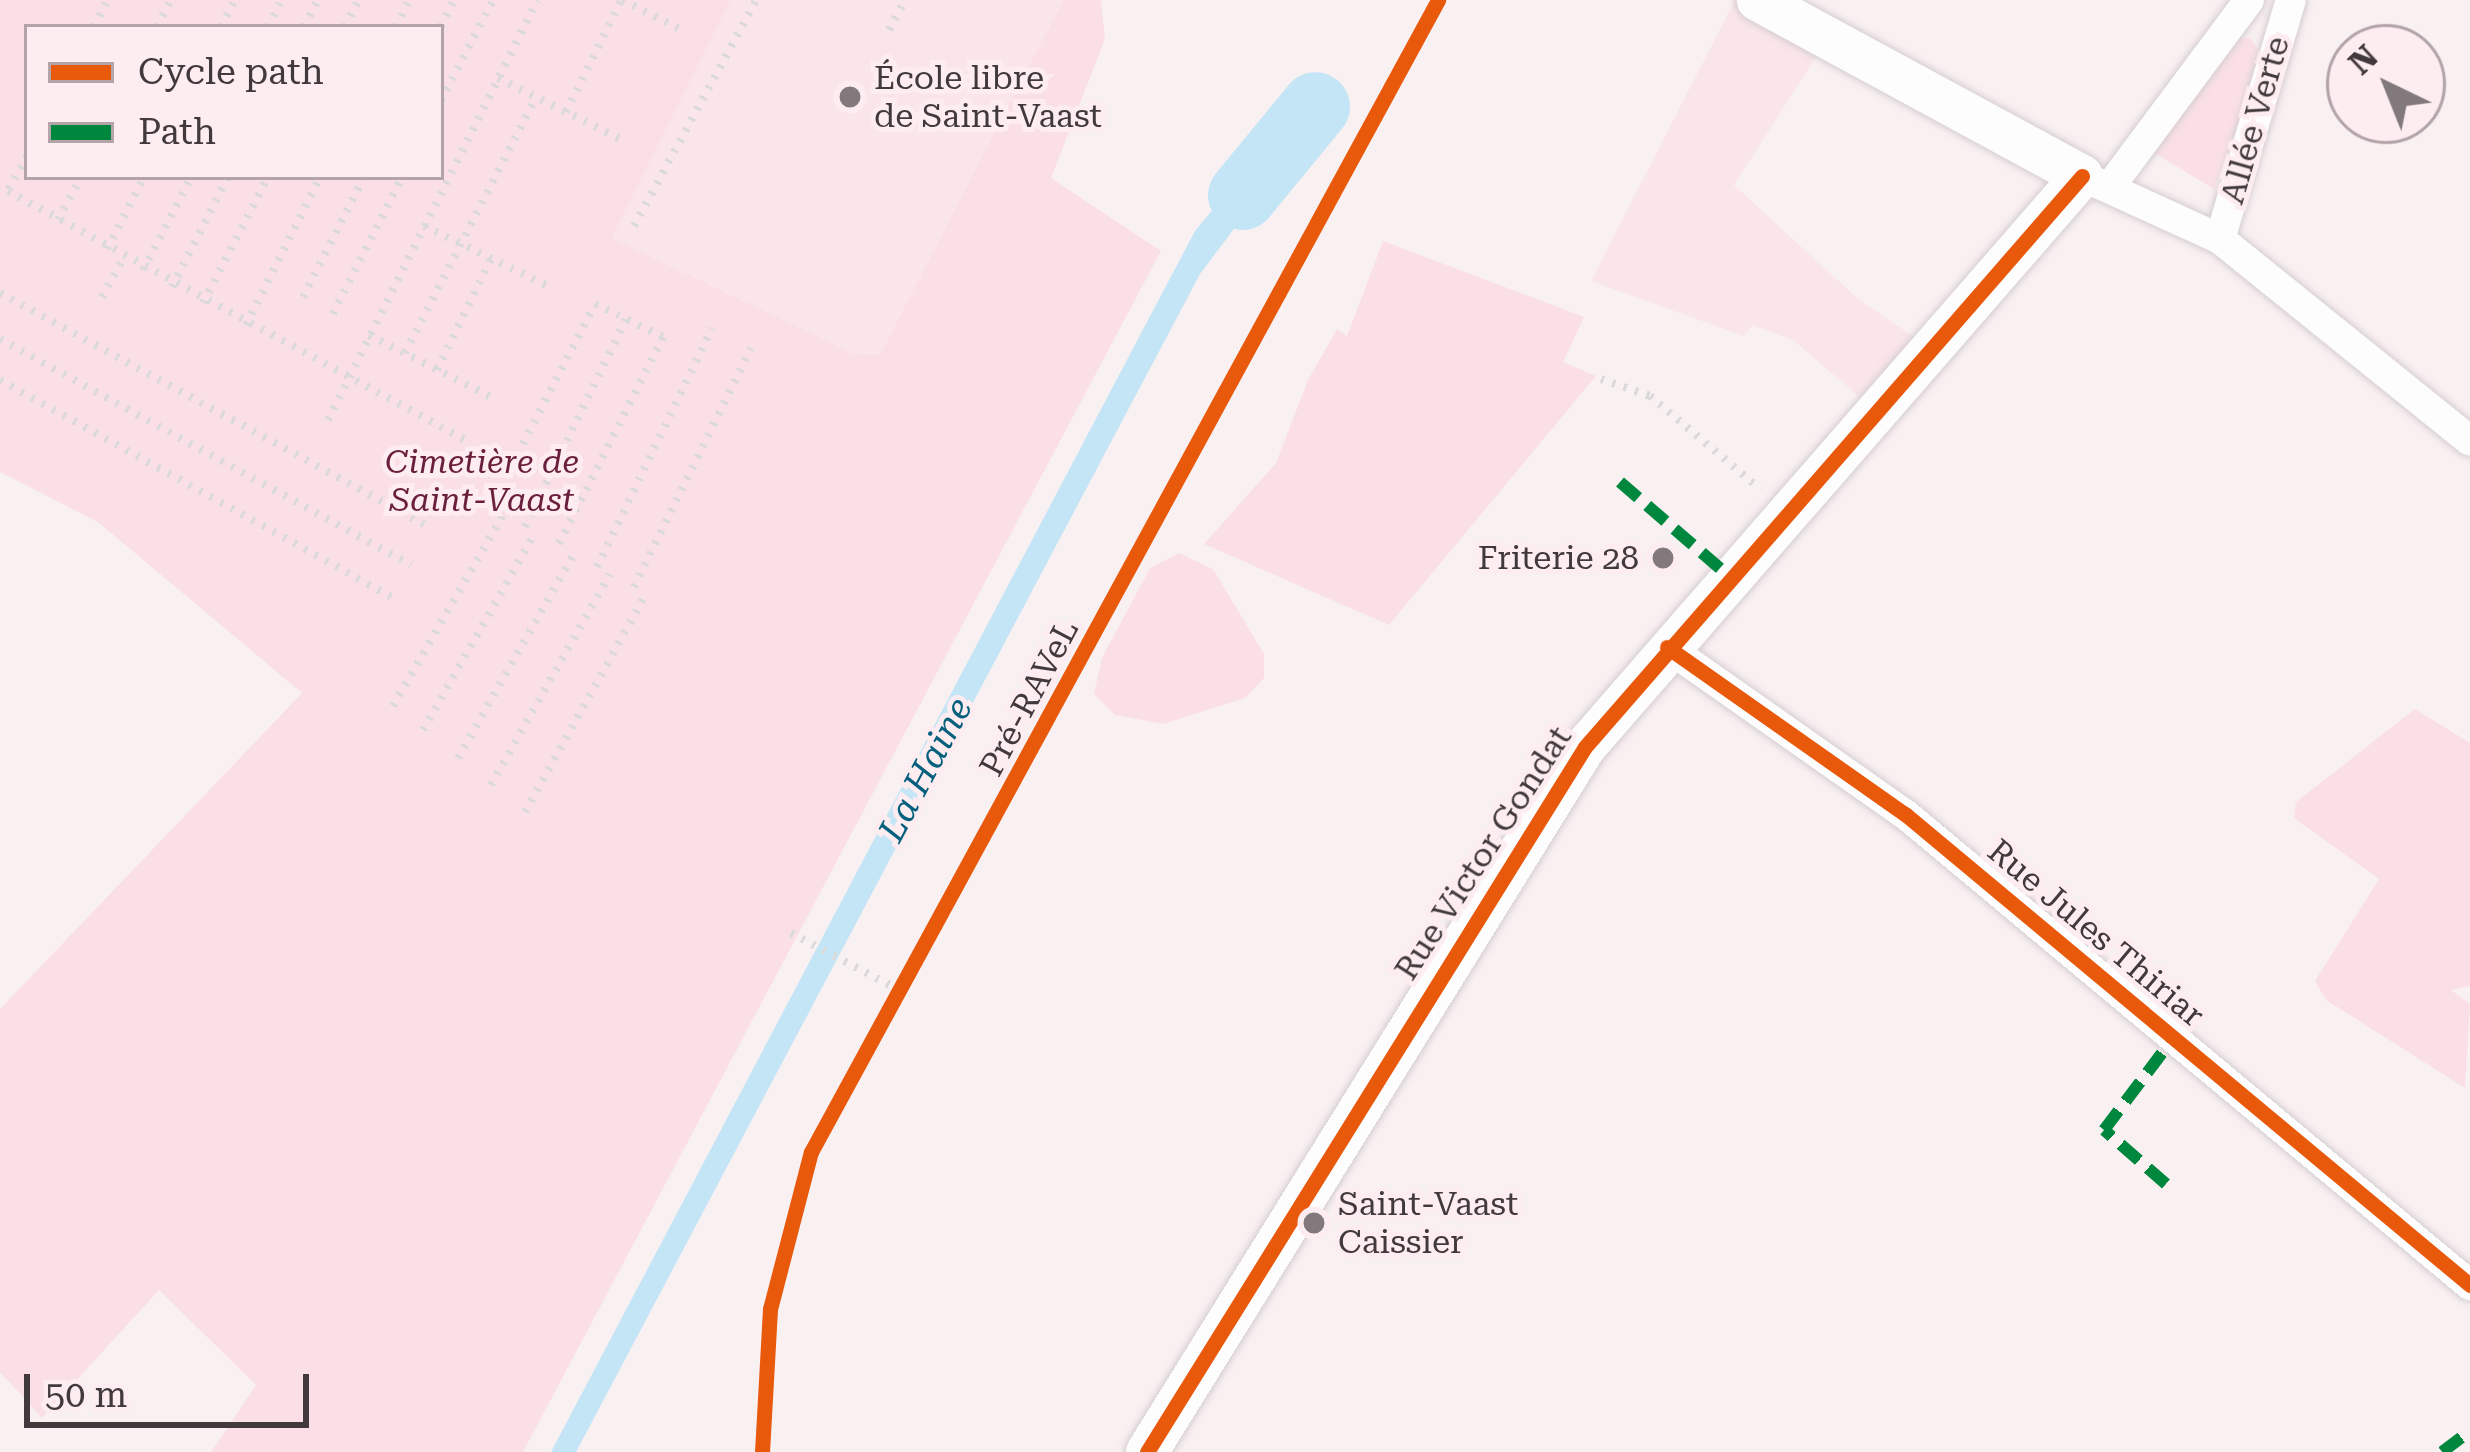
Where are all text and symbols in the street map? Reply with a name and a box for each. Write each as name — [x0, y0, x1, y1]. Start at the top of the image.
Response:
legend — [24, 24, 444, 180]
north arrow — [2326, 24, 2446, 144]
street label: Allée Verte — [2212, 32, 2298, 208]
text: N — [2341, 37, 2386, 82]
text: Cycle path — [138, 51, 324, 93]
place label: École libre de Saint-Vaast — [874, 58, 1102, 136]
marker: École libre de Saint-Vaast — [837, 84, 863, 110]
text: Path — [138, 111, 216, 153]
park label: Cimetière de Saint-Vaast — [385, 442, 579, 520]
place label: Friterie 28 — [1478, 538, 1639, 578]
marker: Friterie 28 — [1650, 545, 1676, 571]
street label: Pré-RAVeL — [971, 613, 1087, 783]
water label: La Haine — [870, 691, 982, 849]
street label: Rue Victor Gondat — [1386, 719, 1580, 987]
street label: Rue Jules Thiriar — [1980, 831, 2212, 1035]
place label: Saint-Vaast Caissier — [1338, 1184, 1518, 1262]
marker: Saint-Vaast Caissier — [1301, 1210, 1327, 1236]
scale bar — [30, 1350, 315, 1424]
text: 50 m — [45, 1374, 127, 1416]

